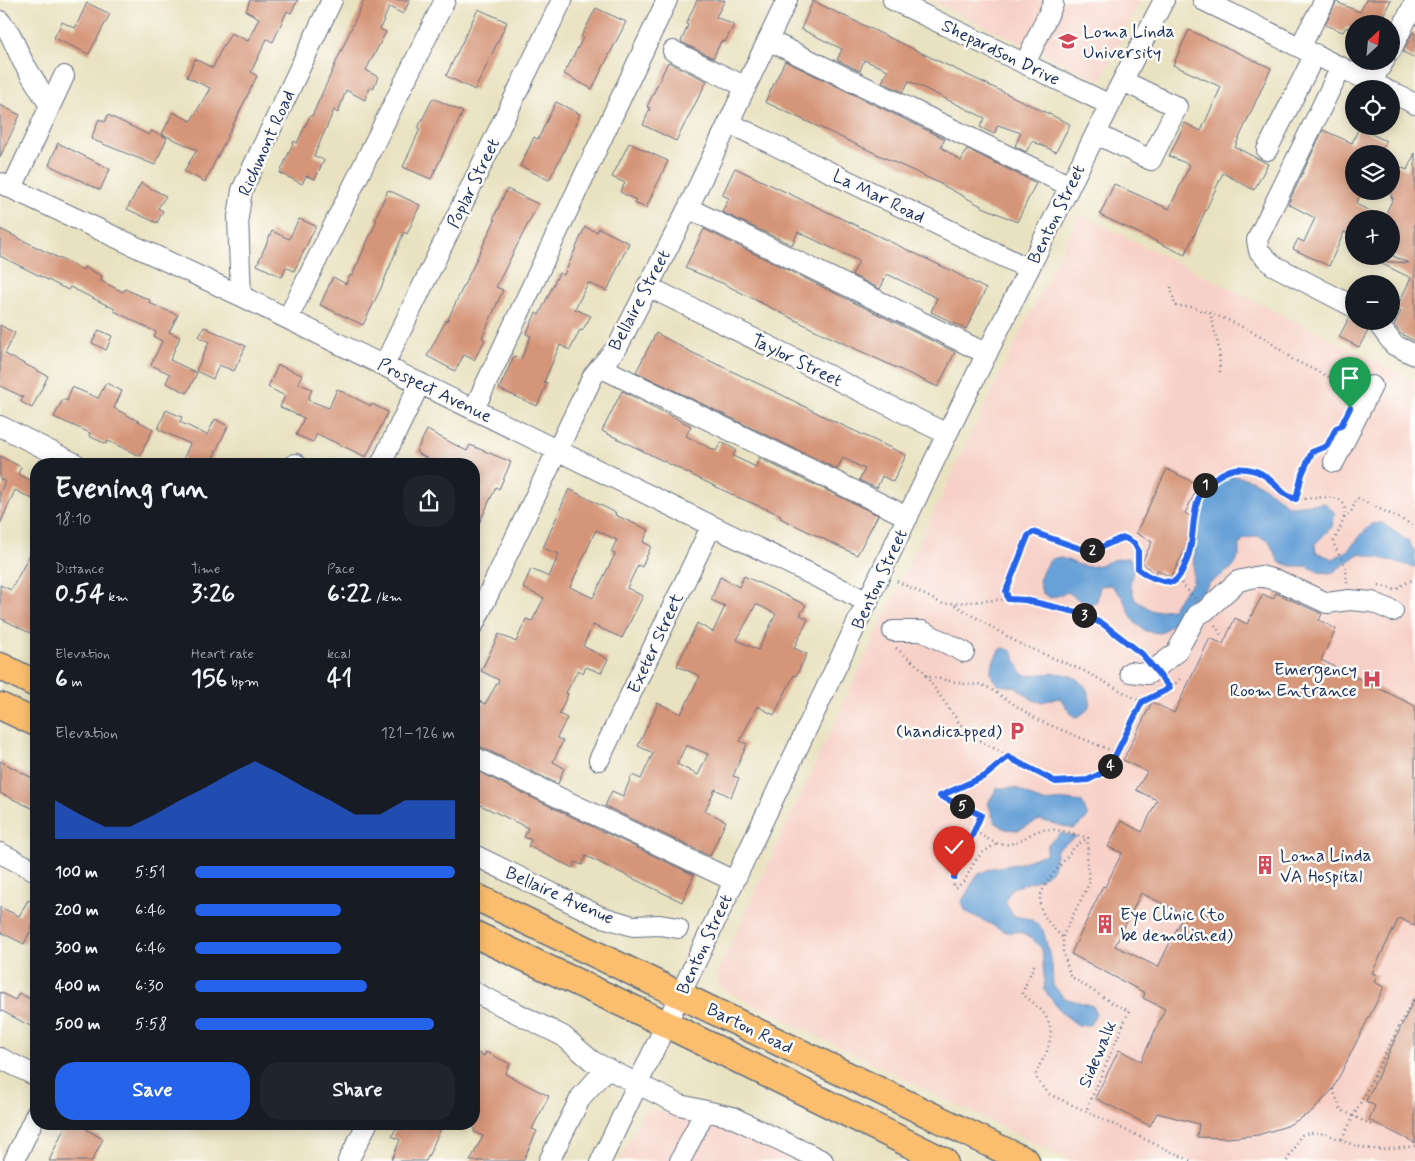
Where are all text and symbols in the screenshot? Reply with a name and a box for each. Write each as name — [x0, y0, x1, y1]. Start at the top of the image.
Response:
street label: Shepardson Drive — [937, 14, 1064, 92]
north arrow — [1345, 15, 1400, 70]
map controls — [1345, 15, 1400, 330]
place label: Loma Linda University — [1083, 20, 1175, 65]
school or university icon: Loma Linda University — [1057, 30, 1079, 52]
button: locate — [1345, 80, 1400, 135]
street label: Richmont Road — [233, 87, 301, 200]
street label: Poplar Street — [442, 134, 506, 232]
button: layers — [1345, 145, 1400, 200]
street label: Benton Street — [1022, 160, 1091, 268]
street label: La Mar Road — [828, 164, 929, 230]
button: + — [1345, 210, 1400, 265]
street label: Bellaire Street — [603, 246, 677, 355]
button: − — [1345, 275, 1400, 330]
street label: Taylor Street — [747, 329, 846, 393]
street label: Prospect Avenue — [373, 353, 496, 429]
pin — [1329, 357, 1371, 408]
icon: arrive — [1336, 364, 1364, 392]
text: Evening run — [55, 471, 208, 508]
pin: 1 — [1192, 472, 1218, 498]
button: share — [403, 475, 455, 527]
text: 1 — [1202, 476, 1209, 494]
text: 18:10 — [55, 509, 92, 530]
street label: Benton Street — [846, 525, 914, 633]
pin: 2 — [1080, 538, 1104, 562]
text: 2 — [1089, 541, 1096, 559]
text: Distance — [55, 560, 104, 578]
text: Time — [191, 560, 220, 578]
text: Pace — [327, 560, 355, 578]
text: 0.54 — [55, 578, 104, 611]
text: 3:26 — [191, 578, 235, 611]
text: 6:22 — [327, 578, 372, 611]
text: km — [104, 588, 129, 606]
text: /km — [372, 588, 402, 606]
street label: Exeter Street — [622, 589, 690, 698]
pin: 3 — [1072, 602, 1096, 628]
text: 3 — [1081, 606, 1088, 624]
text: Elevation — [55, 645, 110, 663]
text: Heart rate — [191, 645, 254, 663]
text: kcal — [327, 645, 351, 663]
place label: Emergency Room Entrance — [1230, 658, 1357, 703]
text: 6 — [55, 663, 68, 696]
text: 156 — [191, 663, 227, 696]
text: 41 — [327, 663, 352, 696]
hospital icon: Emergency Room Entrance — [1361, 668, 1383, 690]
text: m — [68, 673, 83, 691]
text: bpm — [227, 673, 259, 691]
place label: (handicapped) — [896, 720, 1003, 744]
parking icon: (handicapped) — [1006, 720, 1028, 742]
text: Elevation — [55, 723, 118, 744]
text: 121–126 m — [381, 723, 455, 744]
pin: 4 — [1098, 754, 1122, 778]
text: 4 — [1106, 757, 1115, 775]
pin: 5 — [950, 794, 974, 818]
text: 5 — [958, 797, 967, 815]
pin — [933, 826, 975, 877]
icon: check — [940, 833, 968, 861]
place label: Loma Linda VA Hospital — [1280, 844, 1372, 889]
building icon: Loma Linda VA Hospital — [1254, 854, 1276, 876]
street label: Bellaire Avenue — [501, 861, 618, 931]
text: 100 m — [55, 862, 98, 883]
text: 5:51 — [135, 862, 165, 883]
street label: Benton Street — [671, 890, 739, 998]
text: 200 m — [55, 900, 99, 921]
text: 6:46 — [135, 900, 166, 921]
place label: Eye Clinic (to be demolished) — [1120, 903, 1234, 948]
building icon: Eye Clinic (to be demolished) — [1094, 913, 1116, 935]
text: 300 m — [55, 938, 98, 959]
text: 6:46 — [135, 938, 166, 959]
text: 400 m — [55, 976, 100, 997]
text: 6:30 — [135, 976, 164, 997]
street label: Barton Road — [703, 998, 797, 1060]
text: 500 m — [55, 1014, 100, 1035]
text: 5:58 — [135, 1014, 167, 1035]
street label: Sidewalk — [1073, 1017, 1123, 1092]
button: Save — [55, 1062, 250, 1120]
button: Share — [260, 1062, 455, 1120]

